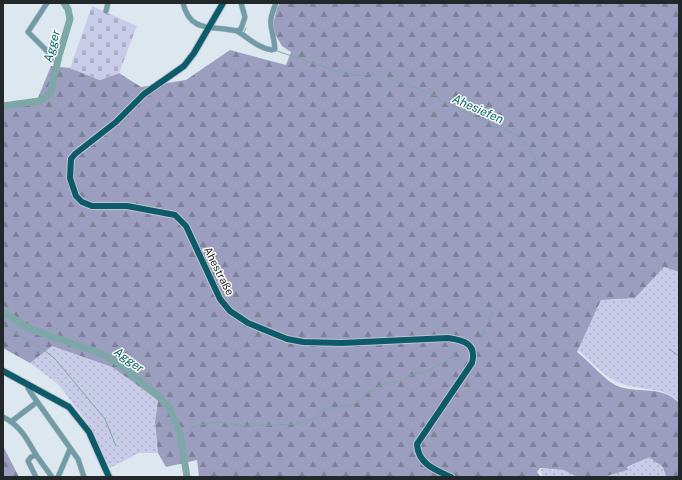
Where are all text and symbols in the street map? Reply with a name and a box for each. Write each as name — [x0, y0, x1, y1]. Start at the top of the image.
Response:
water label: Agger — [41, 28, 63, 64]
water label: Ahesiefen — [450, 92, 506, 127]
street label: Ahestraße — [202, 245, 236, 297]
water label: Agger — [112, 345, 147, 376]

